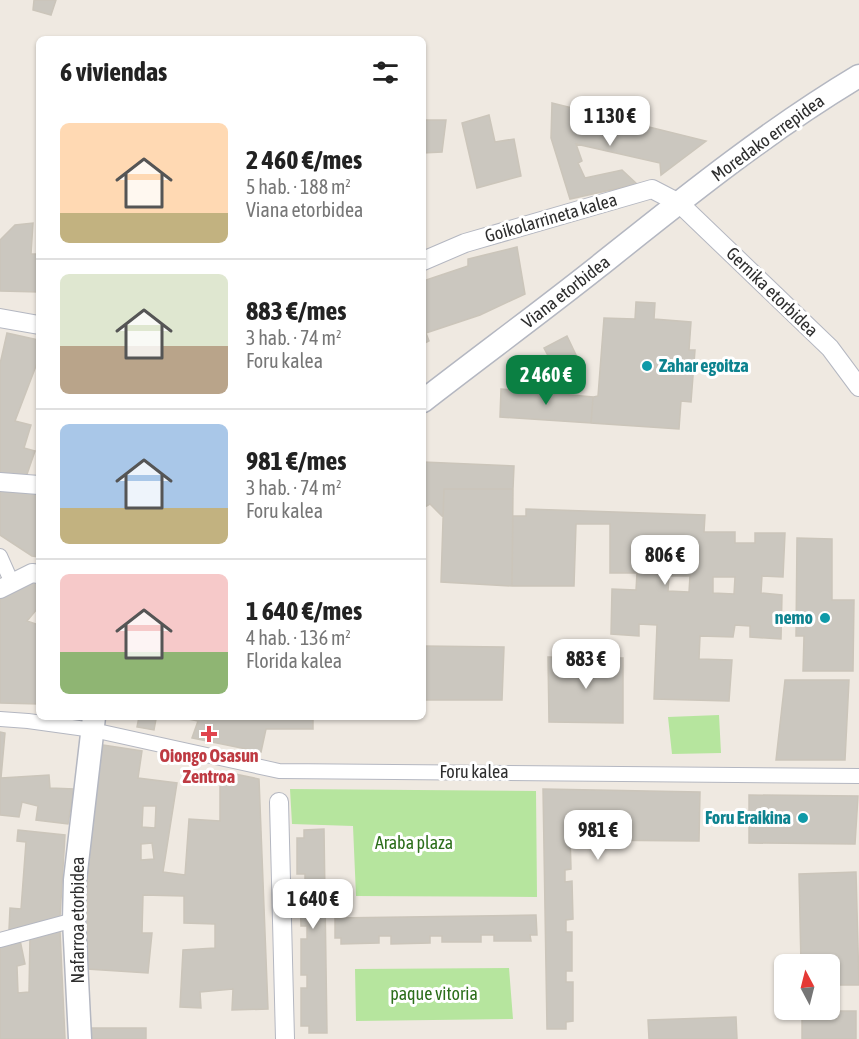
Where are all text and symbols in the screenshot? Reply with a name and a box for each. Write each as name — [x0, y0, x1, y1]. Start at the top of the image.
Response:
icon: filters — [369, 56, 402, 89]
text: 6 viviendas — [60, 57, 167, 87]
street label: Moredako errepidea — [707, 90, 828, 185]
pin: 1 130 € — [555, 96, 665, 147]
text: 1 130 € — [584, 104, 636, 127]
text: 2 460 €/mes — [246, 145, 362, 175]
icon: home — [108, 147, 180, 219]
text: 5 hab. · 188 m² — [246, 175, 351, 198]
street label: Goikolarrineta kalea — [482, 189, 619, 246]
text: Viana etorbidea — [246, 198, 363, 221]
street label: Gernika etorbidea — [722, 243, 823, 341]
street label: Viana etorbidea — [518, 251, 614, 332]
text: 883 €/mes — [246, 296, 346, 326]
icon: home — [108, 298, 180, 370]
text: 3 hab. · 74 m² — [246, 326, 341, 349]
text: Foru kalea — [246, 349, 323, 372]
pin: 2 460 € — [491, 355, 601, 406]
place label: Zahar egoitza — [659, 355, 749, 376]
marker: Zahar egoitza — [640, 359, 654, 373]
text: 2 460 € — [520, 363, 572, 386]
text: 981 €/mes — [246, 446, 346, 476]
icon: home — [108, 448, 180, 520]
text: 3 hab. · 74 m² — [246, 476, 341, 499]
text: Foru kalea — [246, 499, 323, 522]
pin: 806 € — [623, 535, 707, 586]
text: 806 € — [645, 543, 685, 566]
text: 1 640 €/mes — [246, 596, 362, 626]
icon: home — [108, 598, 180, 670]
place label: nemo — [775, 607, 813, 628]
marker: nemo — [818, 611, 832, 625]
text: 4 hab. · 136 m² — [246, 626, 351, 649]
pin: 883 € — [544, 639, 628, 690]
text: 883 € — [566, 647, 606, 670]
text: Florida kalea — [246, 649, 342, 672]
marker: Oiongo Osasun Zentroa — [200, 725, 218, 743]
place label: Oiongo Osasun Zentroa — [159, 745, 259, 787]
street label: Foru kalea — [439, 761, 509, 782]
place label: Foru Eraikina — [705, 807, 791, 828]
pin: 981 € — [556, 810, 640, 861]
marker: Foru Eraikina — [796, 811, 810, 825]
text: 981 € — [578, 818, 618, 841]
park label: Araba plaza — [375, 832, 453, 853]
street label: Nafarroa etorbidea — [67, 857, 88, 983]
pin: 1 640 € — [258, 879, 368, 930]
text: 1 640 € — [287, 887, 339, 910]
north arrow — [774, 954, 840, 1020]
map controls — [774, 954, 840, 1020]
park label: paque vitoria — [390, 983, 478, 1004]

